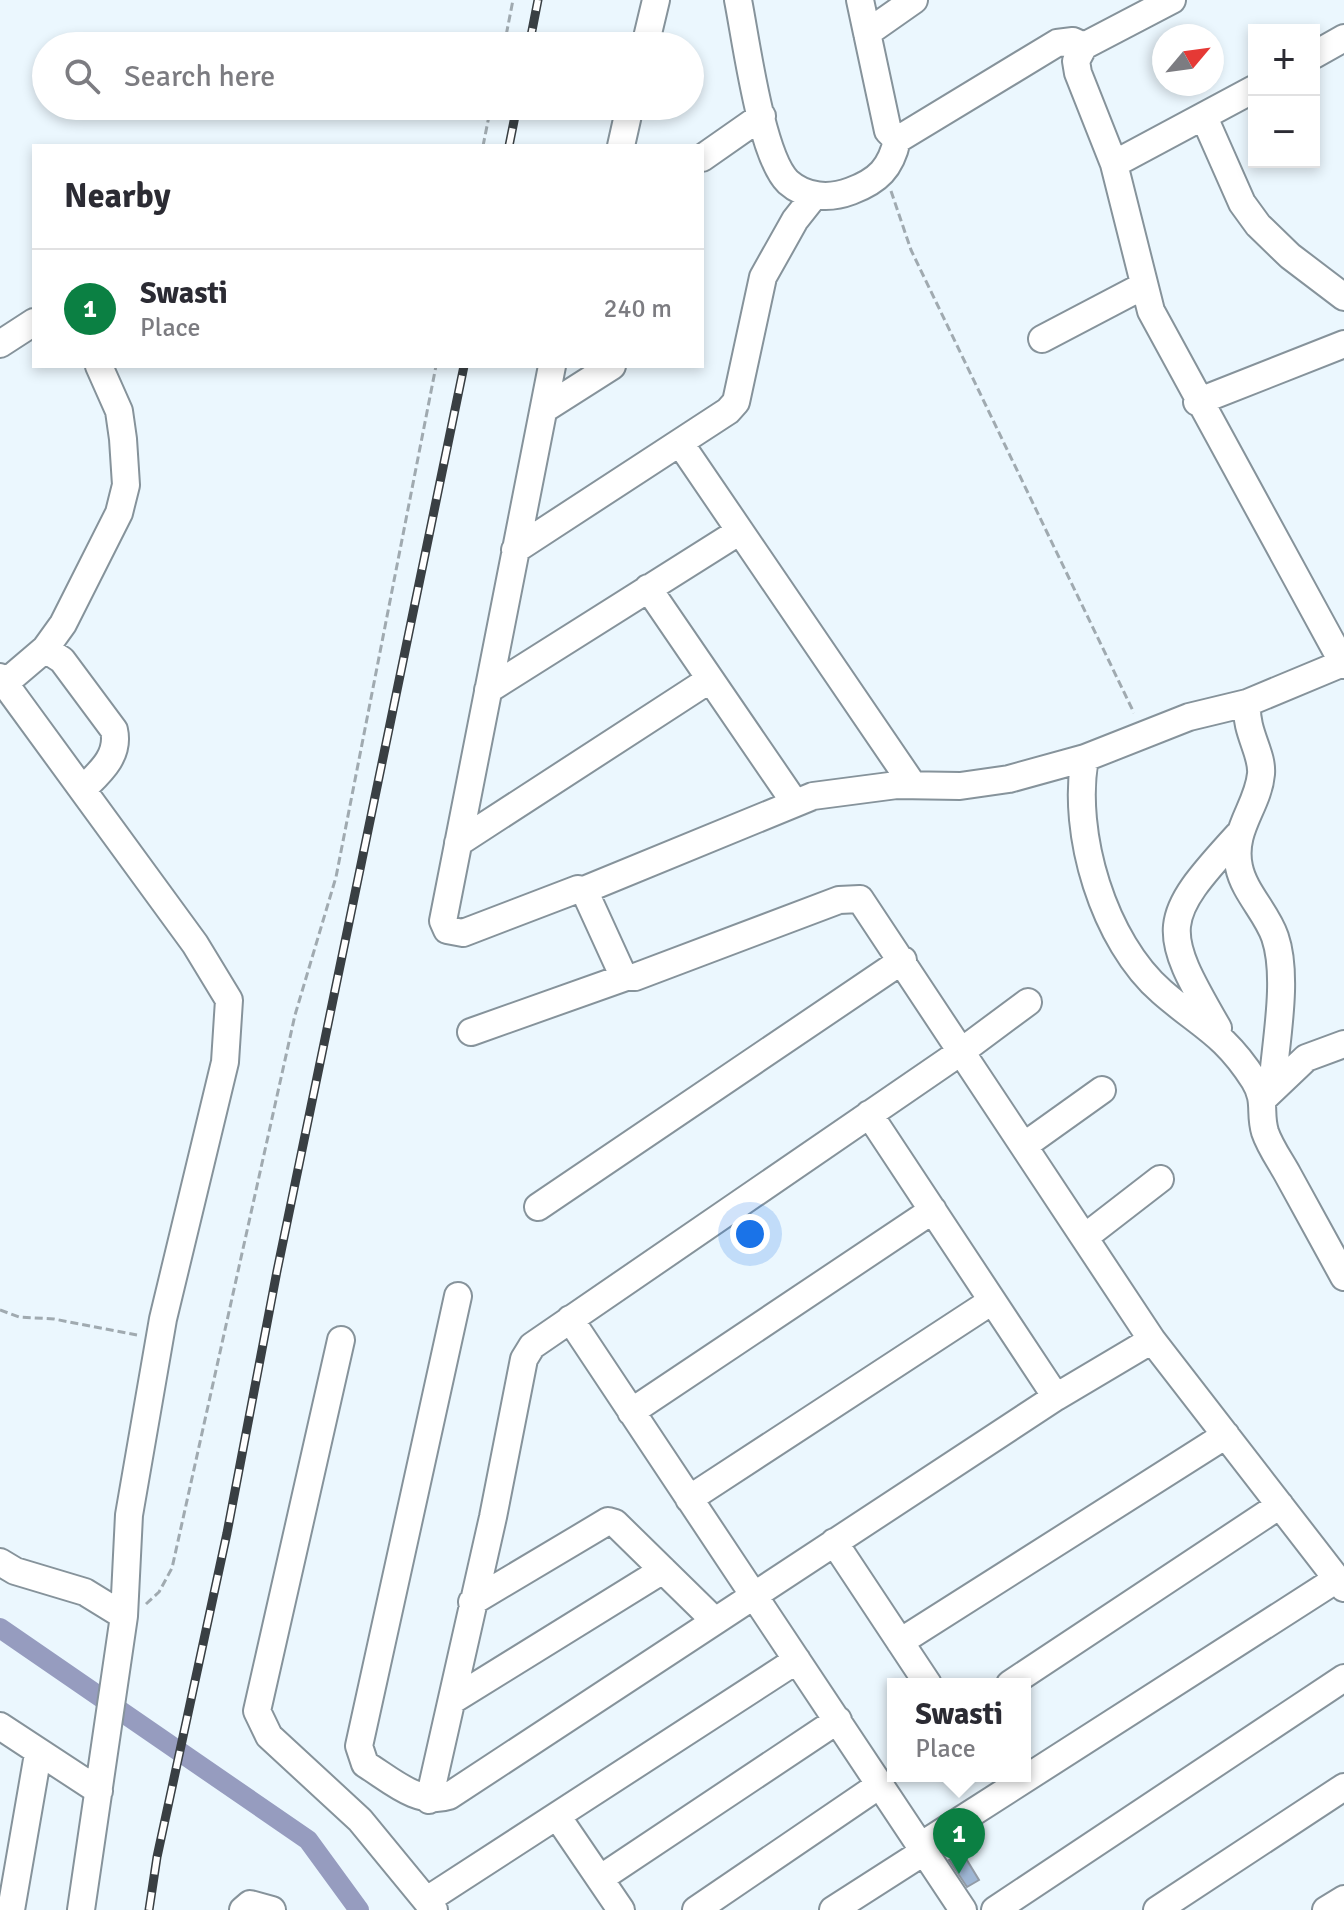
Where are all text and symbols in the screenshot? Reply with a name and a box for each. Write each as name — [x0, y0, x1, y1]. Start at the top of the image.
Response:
north arrow — [1152, 24, 1224, 96]
map controls — [1248, 24, 1320, 168]
button: + — [1248, 24, 1320, 96]
search box — [32, 32, 704, 120]
icon: search — [60, 54, 104, 98]
text: Search here — [124, 58, 275, 95]
button: − — [1248, 96, 1320, 168]
text: Nearby — [64, 175, 171, 217]
text: Swasti — [140, 275, 228, 312]
text: 1 — [83, 293, 97, 325]
text: 240 m — [603, 293, 672, 325]
text: Place — [140, 312, 201, 344]
your location — [730, 1214, 770, 1254]
popup — [887, 1678, 1031, 1782]
text: Swasti — [915, 1696, 1003, 1733]
text: Place — [915, 1733, 976, 1765]
pin: 1 — [933, 1808, 985, 1874]

